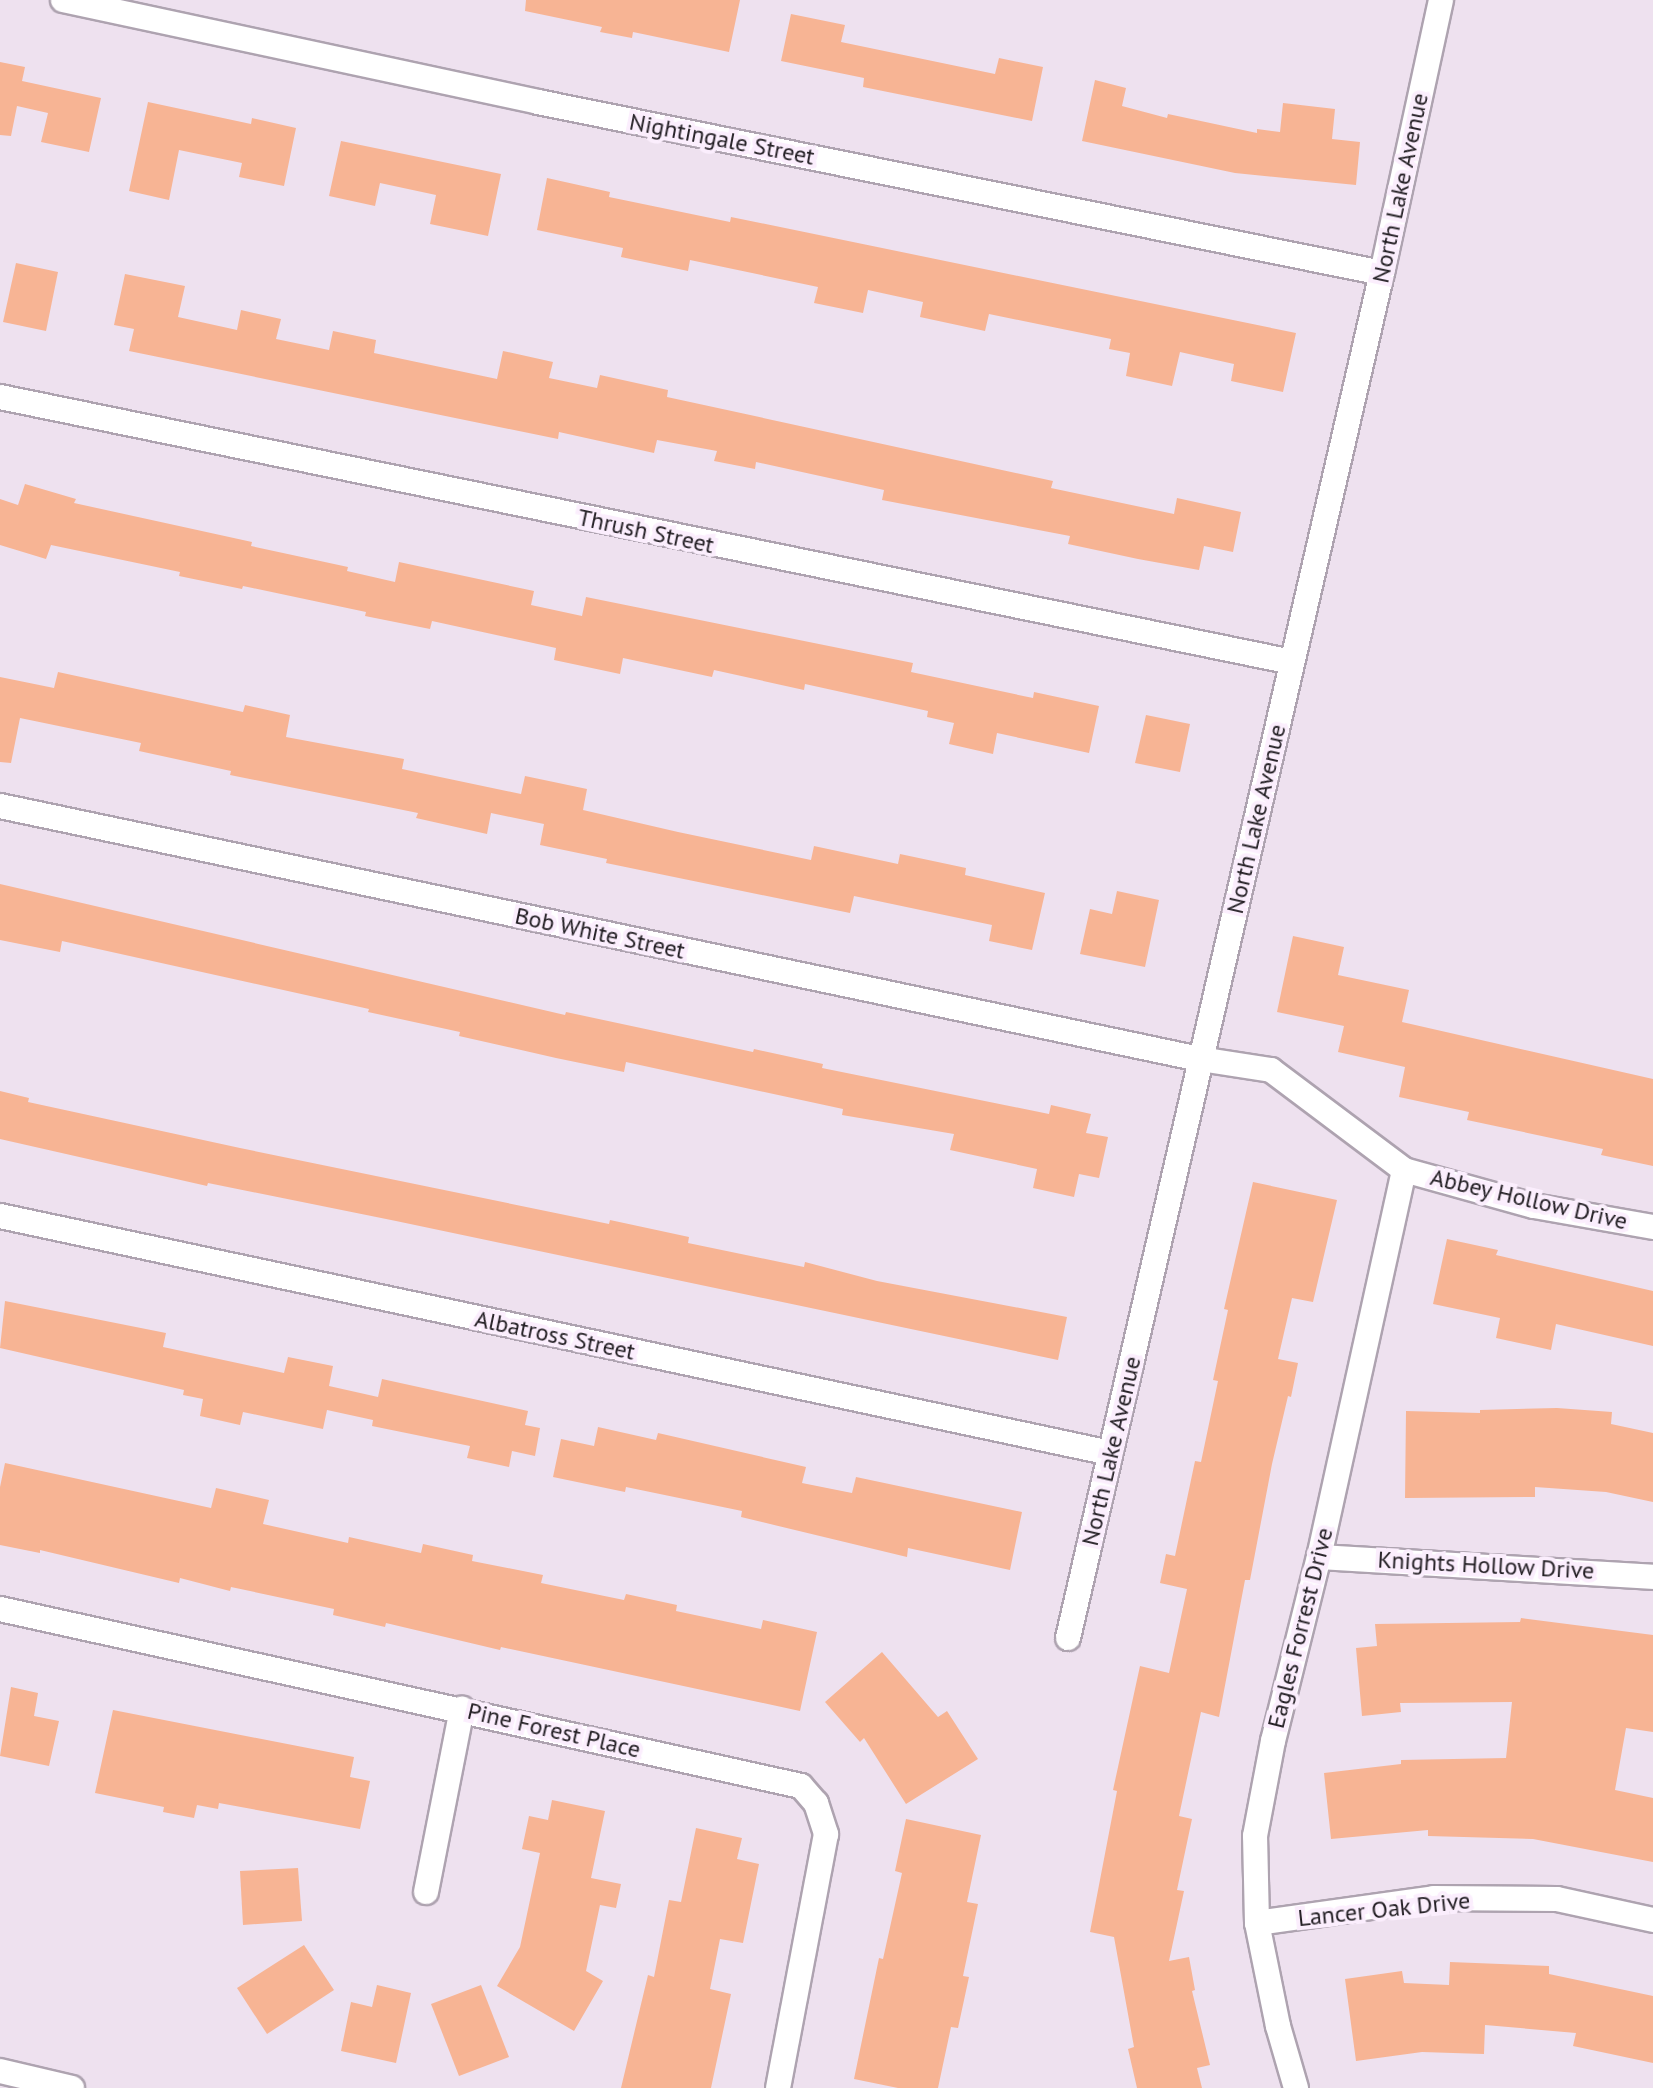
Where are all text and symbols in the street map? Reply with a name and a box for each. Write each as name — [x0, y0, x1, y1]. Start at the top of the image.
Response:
street label: North Lake Avenue — [1366, 90, 1434, 286]
street label: Nightingale Street — [627, 107, 817, 171]
street label: Thrush Street — [575, 503, 717, 559]
street label: North Lake Avenue — [1220, 721, 1292, 917]
street label: Bob White Street — [512, 901, 688, 965]
street label: Abbey Hollow Drive — [1427, 1162, 1631, 1236]
street label: Albatross Street — [472, 1304, 638, 1366]
street label: North Lake Avenue — [1075, 1353, 1147, 1549]
street label: Eagles Forrest Drive — [1261, 1525, 1339, 1731]
street label: Knights Hollow Drive — [1377, 1545, 1595, 1585]
street label: Pine Forest Place — [465, 1696, 643, 1764]
street label: Lancer Oak Drive — [1296, 1886, 1472, 1932]

